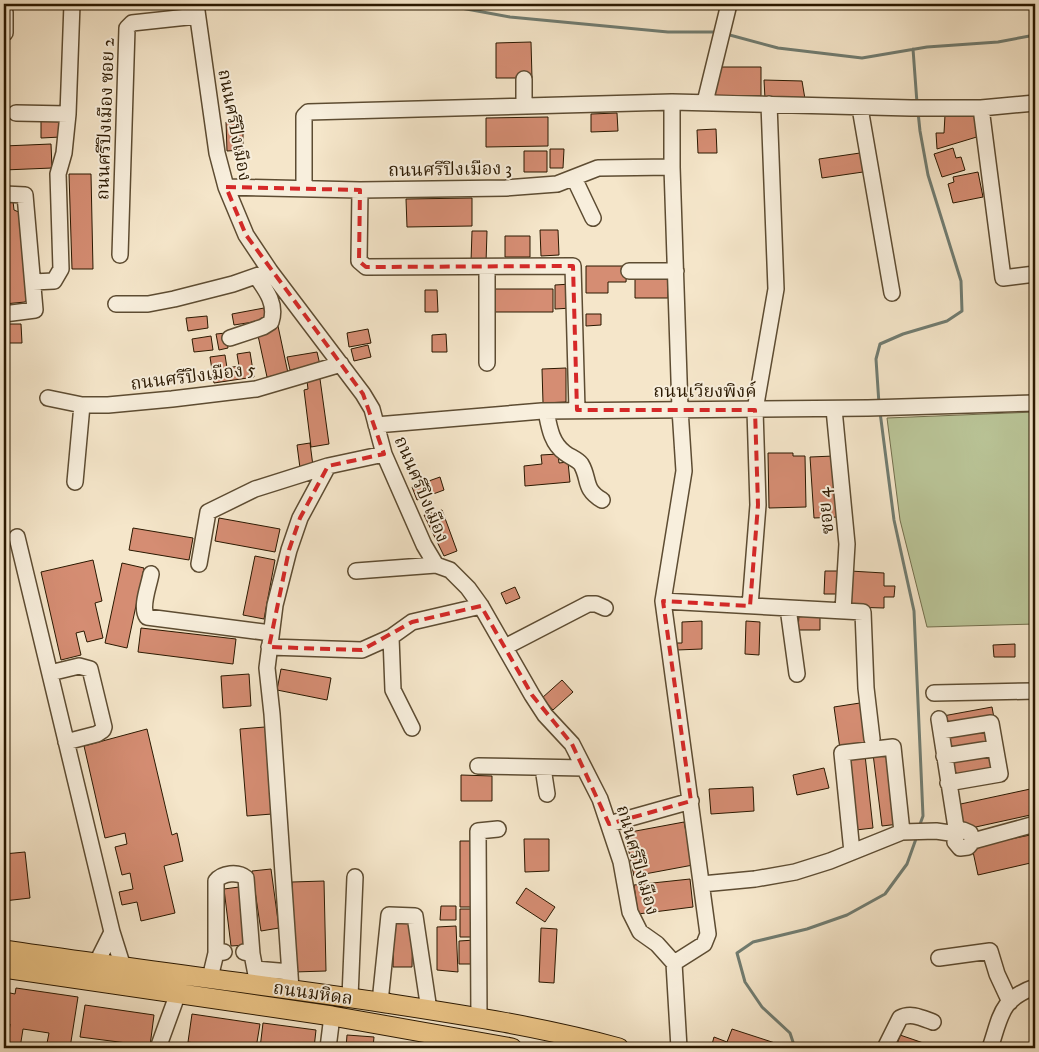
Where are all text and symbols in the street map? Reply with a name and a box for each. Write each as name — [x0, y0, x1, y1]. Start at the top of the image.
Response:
street label: ถนนศรีปิงเมือง ซอย 2 — [92, 38, 120, 200]
street label: ถนนศรีปิงเมือง — [212, 68, 256, 183]
street label: ถนนศรีปิงเมือง 3 — [388, 158, 512, 182]
street label: ถนนศรีปิงเมือง 5 — [129, 358, 257, 396]
street label: ถนนเวียงพิงค์ — [653, 380, 757, 403]
street label: ถนนศรีปิงเมือง — [389, 433, 453, 546]
street label: ซอย 4 — [813, 486, 839, 535]
street label: ถนนศรีปิงเมือง — [611, 803, 663, 918]
street label: ถนนมหิดล — [272, 978, 354, 1010]

